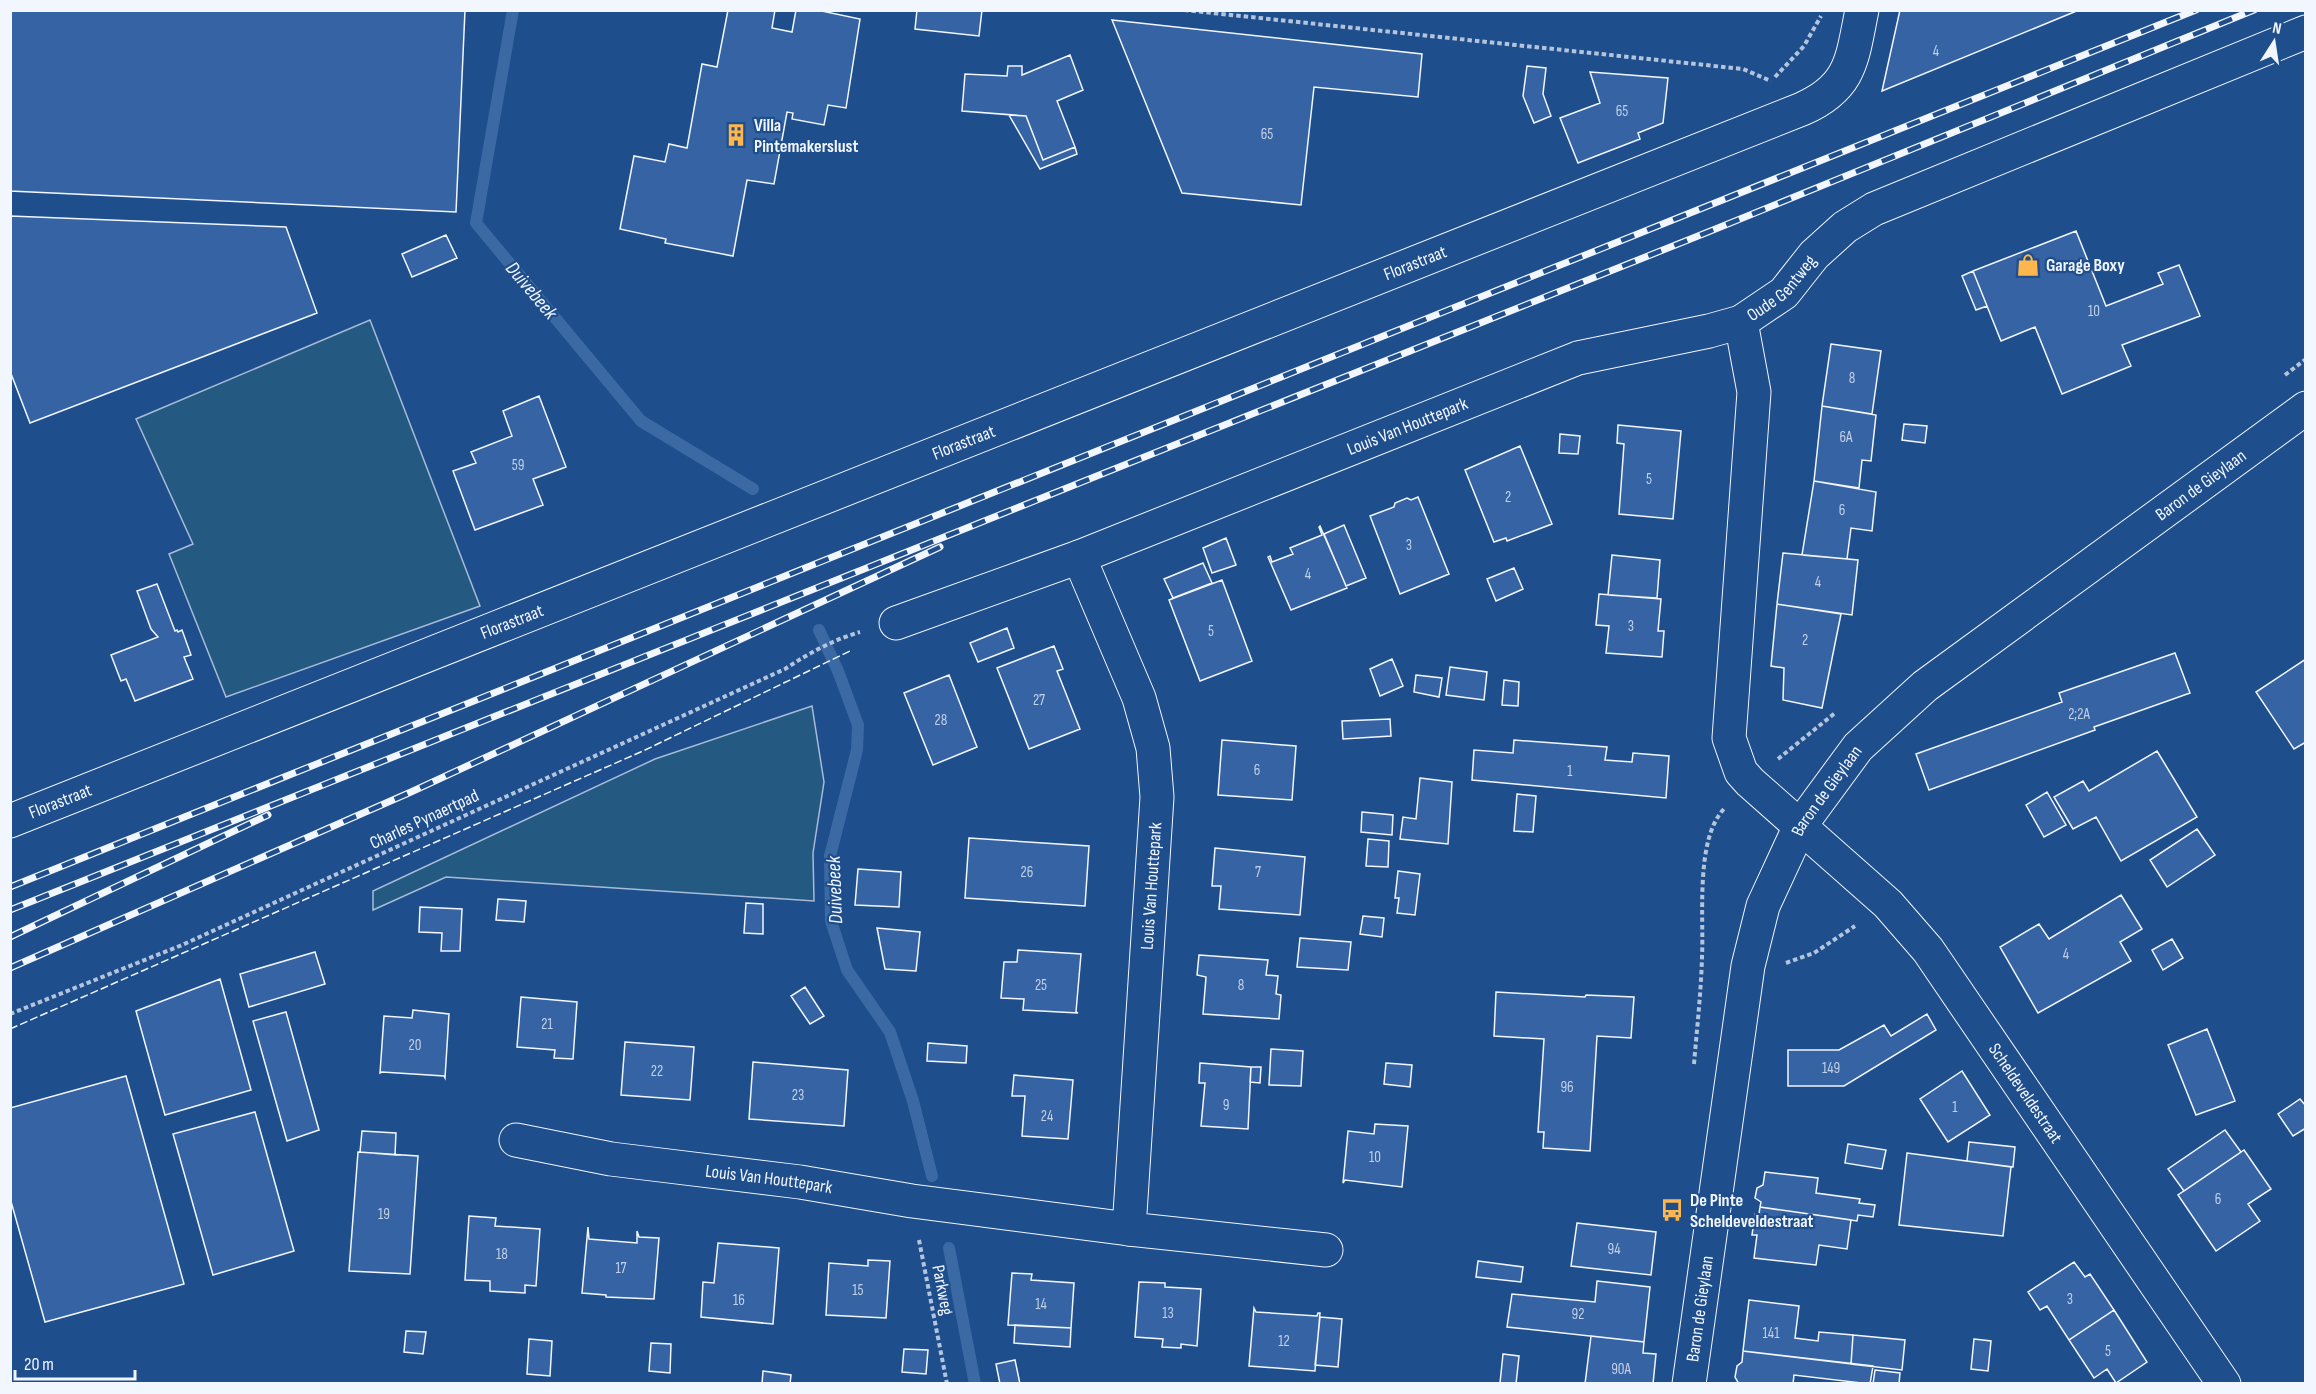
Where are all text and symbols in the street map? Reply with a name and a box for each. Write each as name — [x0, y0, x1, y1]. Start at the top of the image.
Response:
north arrow — [2244, 12, 2304, 72]
text: N — [2271, 19, 2283, 39]
house number: 4 — [1933, 42, 1939, 61]
house number: 65 — [1616, 102, 1628, 121]
place label: Villa Pintemakerslust — [754, 115, 858, 157]
building icon: Villa Pintemakerslust — [723, 122, 749, 148]
house number: 65 — [1261, 125, 1273, 144]
street label: Florastraat — [1381, 241, 1450, 285]
street label: Oude Gentweg — [1743, 251, 1821, 326]
shop icon: Garage Boxy — [2015, 252, 2041, 278]
place label: Garage Boxy — [2046, 255, 2125, 276]
water label: Duivebeek — [500, 257, 563, 325]
house number: 10 — [2088, 302, 2100, 321]
house number: 8 — [1849, 369, 1855, 388]
street label: Louis Van Houttepark — [1344, 393, 1471, 460]
street label: Florastraat — [929, 421, 999, 465]
house number: 6A — [1840, 428, 1853, 447]
street label: Baron de Gieylaan — [2152, 445, 2250, 525]
house number: 59 — [512, 456, 524, 475]
house number: 5 — [1646, 470, 1652, 489]
house number: 2 — [1505, 488, 1511, 507]
house number: 6 — [1839, 501, 1845, 520]
house number: 3 — [1406, 536, 1412, 555]
house number: 4 — [1305, 565, 1311, 584]
house number: 4 — [1815, 573, 1821, 592]
street label: Florastraat — [478, 600, 547, 644]
house number: 3 — [1628, 617, 1634, 636]
house number: 5 — [1208, 622, 1214, 641]
house number: 2 — [1802, 631, 1808, 650]
house number: 27 — [1033, 691, 1045, 710]
house number: 2;2A — [2068, 705, 2090, 724]
house number: 28 — [935, 711, 947, 730]
street label: Baron de Gieylaan — [1787, 742, 1867, 839]
house number: 6 — [1254, 761, 1260, 780]
house number: 1 — [1567, 762, 1573, 781]
street label: Florastraat — [26, 779, 95, 823]
street label: Charles Pynaertpad — [366, 785, 482, 854]
street label: Louis Van Houttepark — [1137, 821, 1166, 950]
water label: Duivebeek — [822, 855, 848, 924]
house number: 26 — [1021, 863, 1033, 882]
house number: 7 — [1255, 863, 1261, 882]
house number: 4 — [2063, 945, 2069, 964]
house number: 25 — [1035, 976, 1047, 995]
house number: 8 — [1238, 976, 1244, 995]
house number: 21 — [541, 1015, 553, 1034]
house number: 20 — [409, 1036, 421, 1055]
street label: Scheldeveldestraat — [1984, 1039, 2067, 1148]
house number: 149 — [1822, 1059, 1840, 1078]
house number: 22 — [651, 1062, 663, 1081]
house number: 96 — [1560, 1078, 1574, 1097]
house number: 23 — [792, 1086, 804, 1105]
house number: 9 — [1223, 1096, 1229, 1115]
house number: 1 — [1952, 1098, 1958, 1117]
house number: 24 — [1041, 1107, 1053, 1126]
house number: 10 — [1369, 1148, 1381, 1167]
street label: Louis Van Houttepark — [704, 1161, 834, 1198]
place label: De Pinte Scheldeveldestraat — [1690, 1190, 1814, 1232]
house number: 6 — [2215, 1190, 2221, 1209]
bus stop icon: De Pinte Scheldeveldestraat — [1659, 1197, 1685, 1223]
house number: 19 — [378, 1205, 390, 1224]
house number: 94 — [1608, 1240, 1620, 1259]
house number: 18 — [496, 1245, 508, 1264]
street label: Baron de Gieylaan — [1682, 1254, 1718, 1363]
house number: 17 — [615, 1259, 627, 1278]
street label: Parkweg — [927, 1263, 958, 1317]
house number: 15 — [852, 1281, 864, 1300]
house number: 3 — [2067, 1290, 2073, 1309]
house number: 16 — [733, 1291, 745, 1310]
house number: 14 — [1035, 1295, 1047, 1314]
house number: 13 — [1162, 1304, 1174, 1323]
house number: 92 — [1572, 1305, 1584, 1324]
house number: 141 — [1763, 1324, 1780, 1343]
house number: 12 — [1278, 1332, 1290, 1351]
house number: 5 — [2105, 1342, 2111, 1361]
scale bar — [15, 1343, 135, 1381]
text: 20 m — [24, 1354, 54, 1375]
house number: 90A — [1611, 1360, 1631, 1379]

